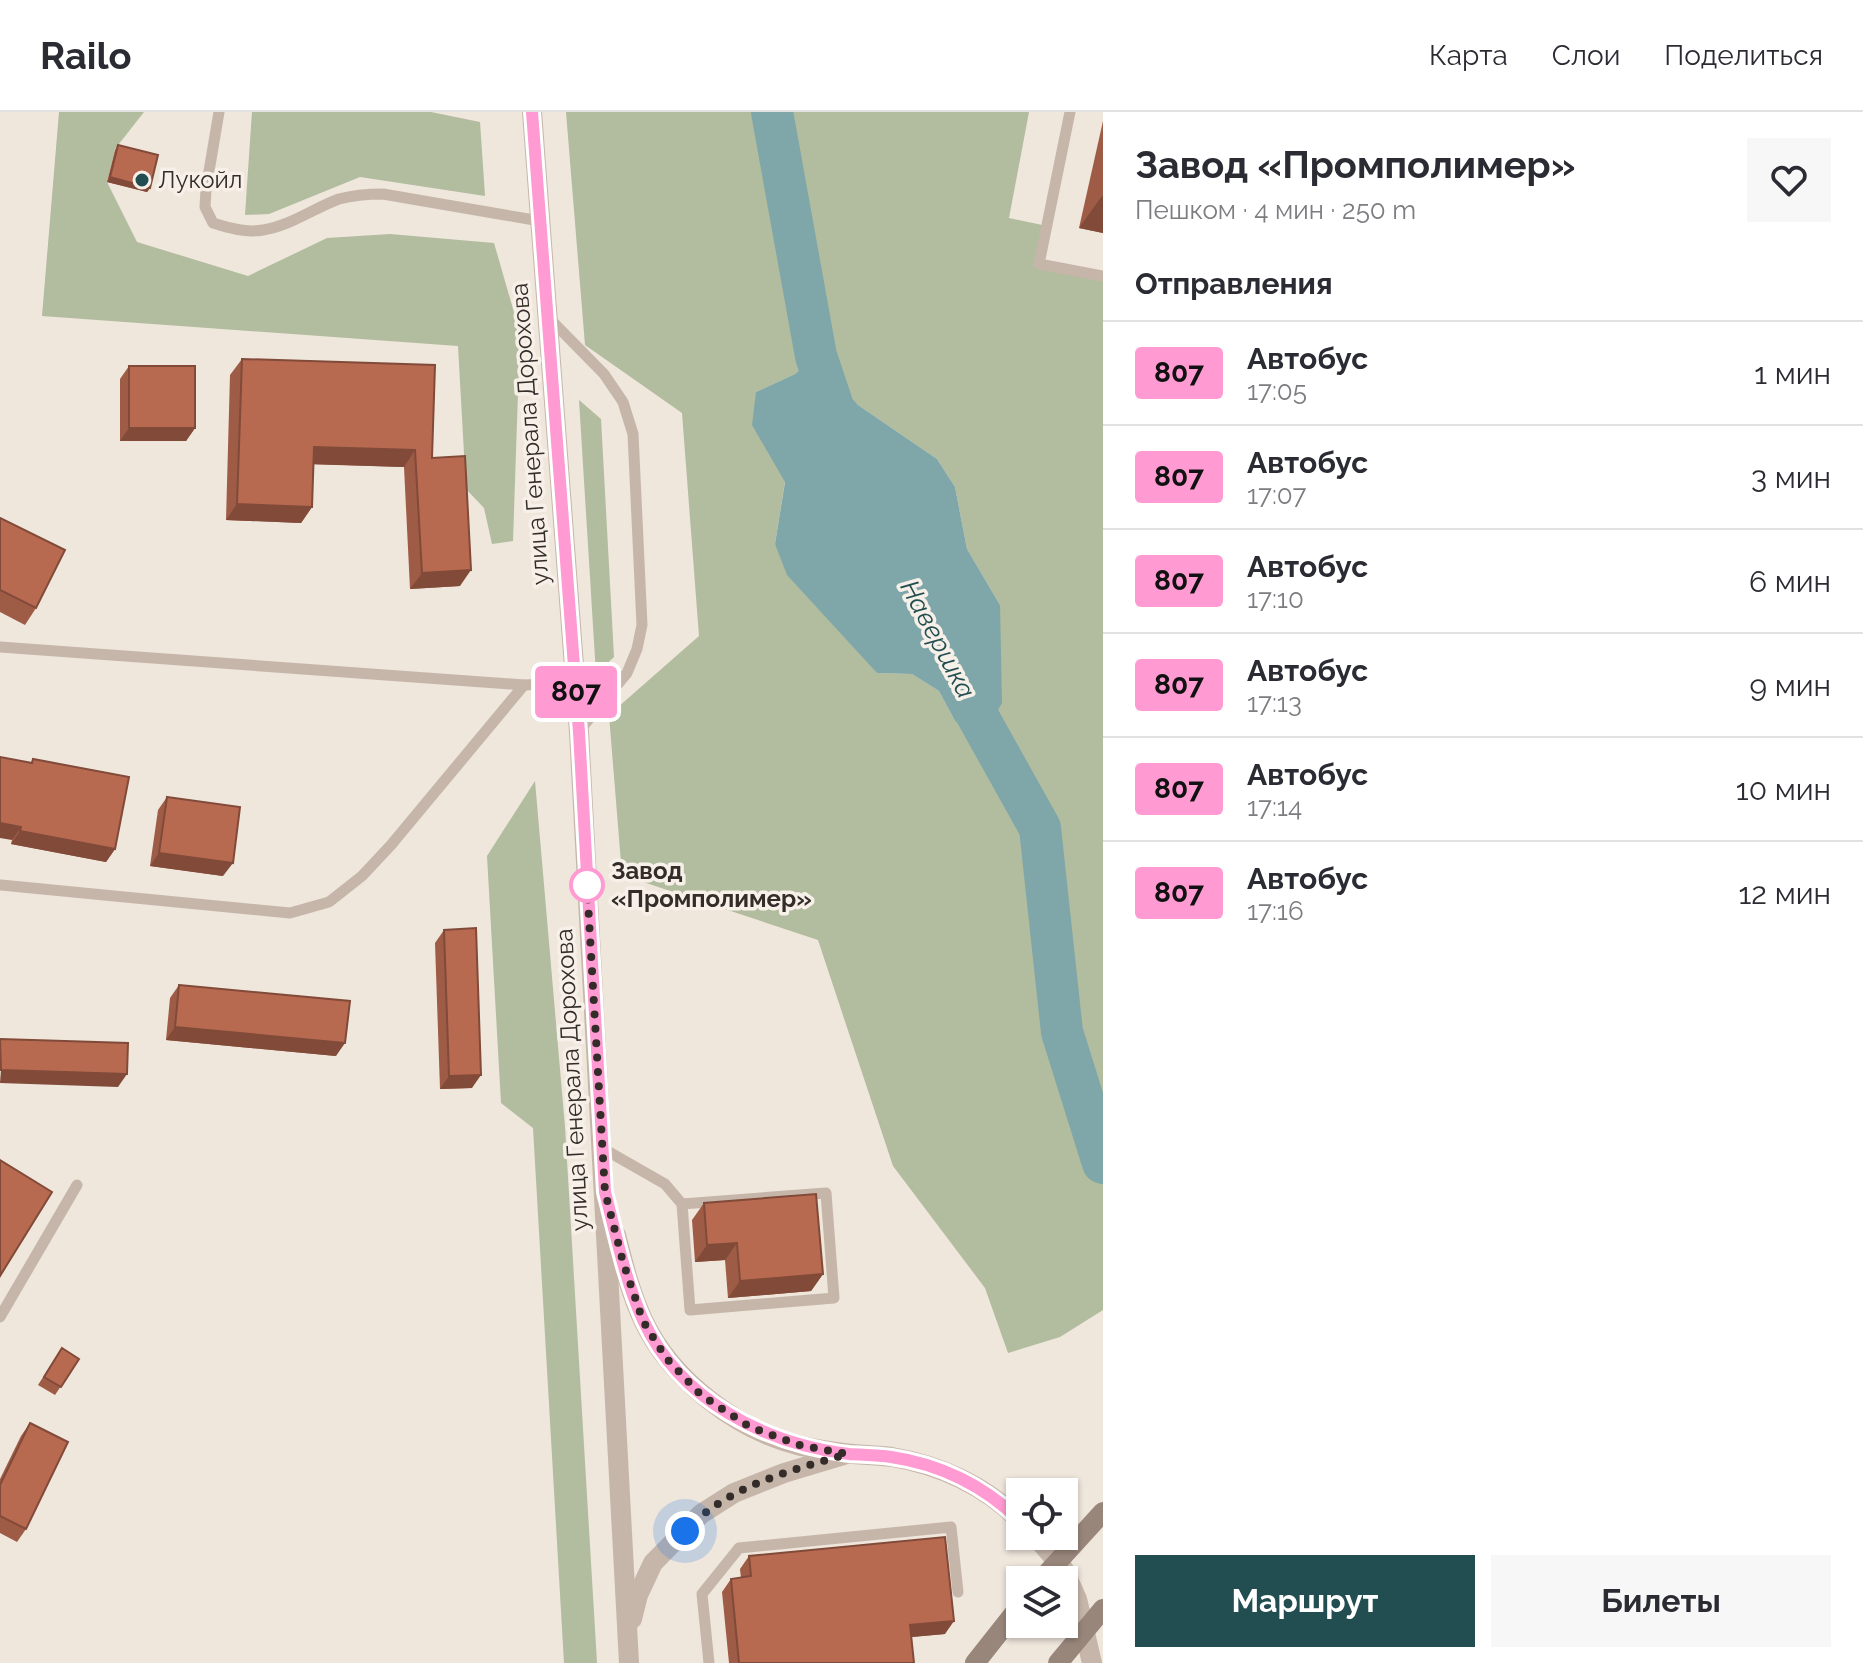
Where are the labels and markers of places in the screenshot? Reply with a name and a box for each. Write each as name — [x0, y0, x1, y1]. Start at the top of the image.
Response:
place label: Лукойл — [158, 165, 242, 194]
marker: Лукойл — [133, 171, 151, 189]
place label: Завод «Промполимер» — [611, 856, 812, 913]
marker: Завод «Промполимер» — [570, 868, 604, 902]

